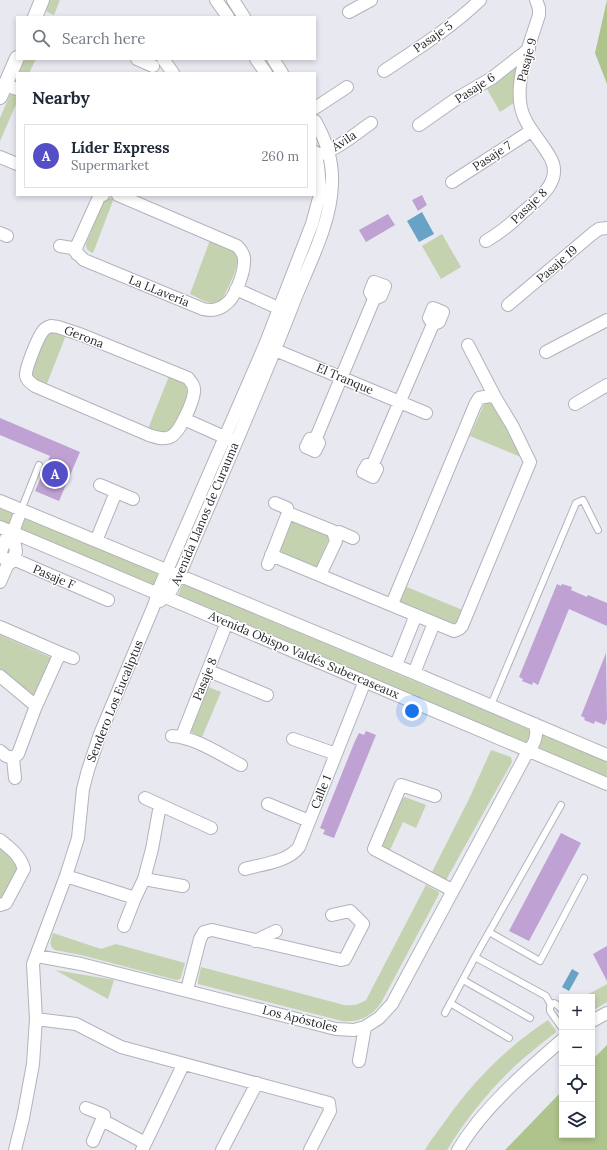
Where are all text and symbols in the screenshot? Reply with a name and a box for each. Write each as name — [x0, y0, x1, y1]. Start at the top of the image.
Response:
search box — [16, 16, 316, 60]
street label: Pasaje 5 — [410, 18, 455, 55]
icon: search — [30, 27, 52, 49]
text: Search here — [62, 29, 145, 48]
street label: Pasaje 9 — [513, 36, 540, 83]
street label: Pasaje 6 — [452, 69, 498, 106]
text: Nearby — [32, 87, 90, 109]
street label: Ávila — [328, 127, 359, 155]
street label: Pasaje 7 — [469, 137, 514, 174]
text: Líder Express — [71, 138, 169, 157]
text: A — [42, 148, 50, 165]
text: 260 m — [261, 148, 299, 165]
text: Supermarket — [71, 157, 149, 174]
street label: Pasaje 8 — [507, 185, 550, 227]
street label: Pasaje 19 — [533, 242, 580, 285]
street label: La LLavería — [127, 272, 192, 309]
street label: Gerona — [62, 322, 106, 351]
street label: El Tranque — [314, 360, 376, 397]
street label: Avenida Llanos de Curauma — [167, 440, 242, 589]
pin: A — [42, 459, 68, 489]
street label: Pasaje F — [31, 561, 78, 592]
street label: Avenida Obispo Valdés Subercaseaux — [206, 607, 402, 702]
street label: Sendero Los Eucaliptus — [83, 637, 146, 764]
street label: Pasaje 8 — [189, 655, 220, 702]
your location — [402, 701, 422, 721]
street label: Calle 1 — [307, 773, 334, 811]
map controls — [559, 994, 595, 1138]
button: + — [559, 994, 595, 1030]
street label: Los Apóstoles — [261, 1002, 340, 1035]
button: − — [559, 1030, 595, 1066]
button: locate — [559, 1066, 595, 1102]
button: layers — [559, 1102, 595, 1138]

